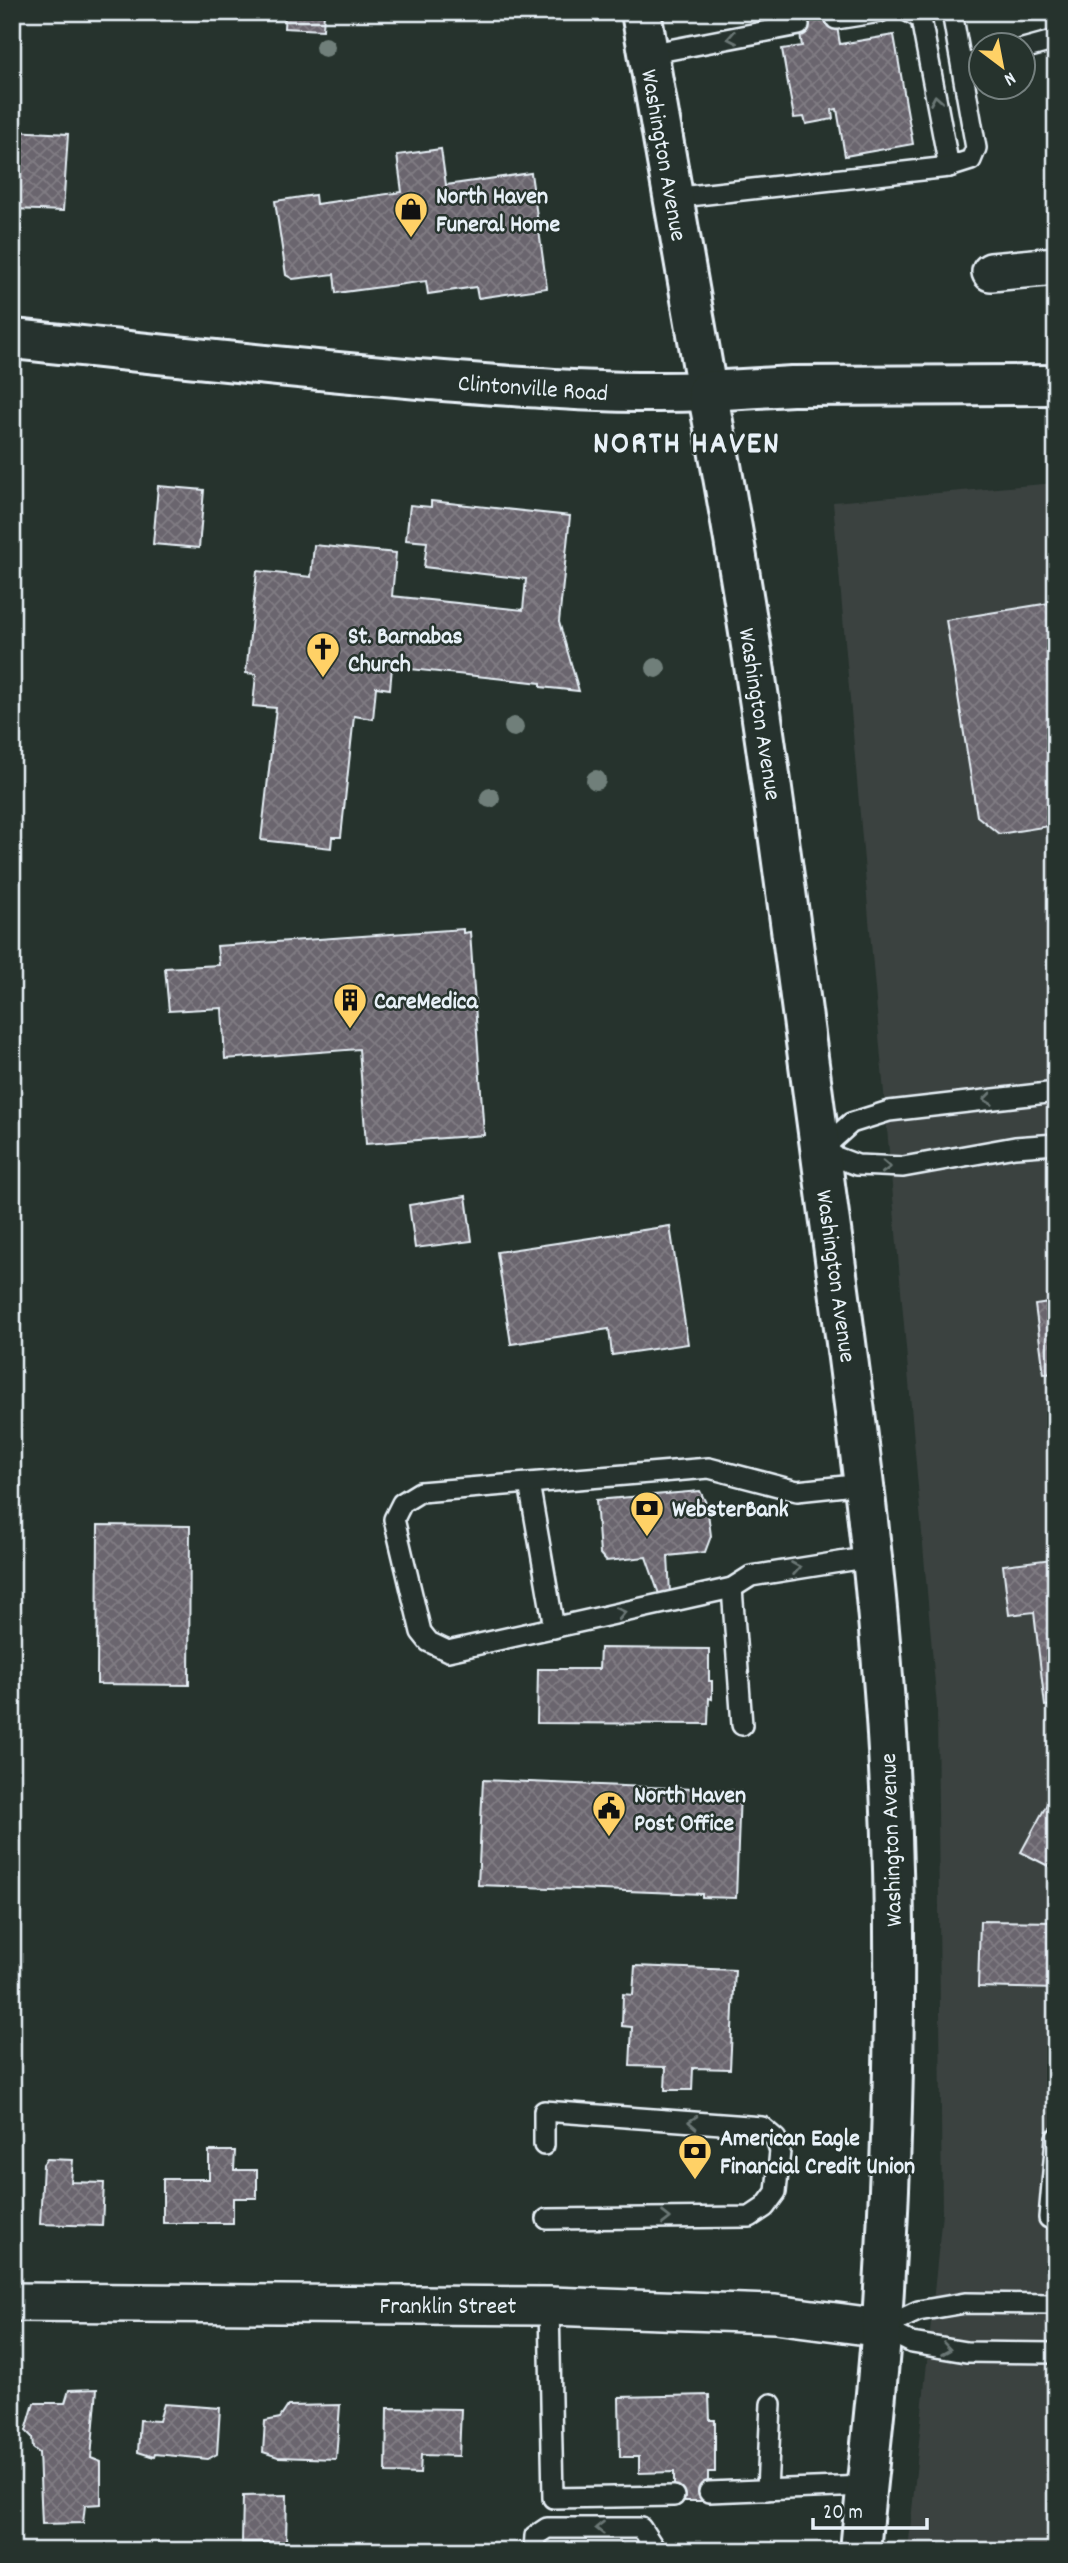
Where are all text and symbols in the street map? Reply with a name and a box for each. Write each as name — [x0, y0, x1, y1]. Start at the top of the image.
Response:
one-way arrow — [726, 30, 738, 45]
north arrow — [967, 32, 1036, 102]
text: N — [998, 64, 1020, 91]
street label: Washington Avenue — [630, 67, 694, 244]
one-way arrow — [929, 94, 944, 106]
place label: North Haven Funeral Home — [436, 181, 561, 243]
shop icon: North Haven Funeral Home — [392, 190, 430, 239]
street label: Clintonville Road — [457, 368, 609, 412]
district label: NORTH HAVEN — [593, 423, 781, 469]
place label: St. Barnabas Church — [348, 621, 463, 683]
street label: Washington Avenue — [728, 626, 788, 803]
church icon: St. Barnabas Church — [304, 630, 342, 679]
building icon: CareMedica — [331, 981, 369, 1030]
place label: CareMedica — [374, 986, 478, 1020]
one-way arrow — [982, 1091, 994, 1106]
one-way arrow — [880, 1159, 891, 1174]
street label: Washington Avenue — [805, 1188, 863, 1365]
bank icon: WebsterBank — [628, 1489, 666, 1538]
place label: WebsterBank — [672, 1494, 789, 1528]
one-way arrow — [790, 1561, 801, 1576]
one-way arrow — [615, 1607, 627, 1621]
street label: Washington Avenue — [873, 1752, 913, 1927]
place label: North Haven Post Office — [634, 1780, 746, 1842]
public building icon: North Haven Post Office — [590, 1789, 628, 1838]
one-way arrow — [687, 2115, 698, 2130]
place label: American Eagle Financial Credit Union — [720, 2123, 915, 2185]
bank icon: American Eagle Financial Credit Union — [676, 2132, 714, 2181]
one-way arrow — [661, 2210, 672, 2226]
street label: Franklin Street — [380, 2291, 517, 2325]
one-way arrow — [940, 2341, 952, 2356]
scale bar — [813, 2486, 926, 2530]
text: 20 m — [823, 2499, 863, 2529]
one-way arrow — [594, 2520, 604, 2536]

